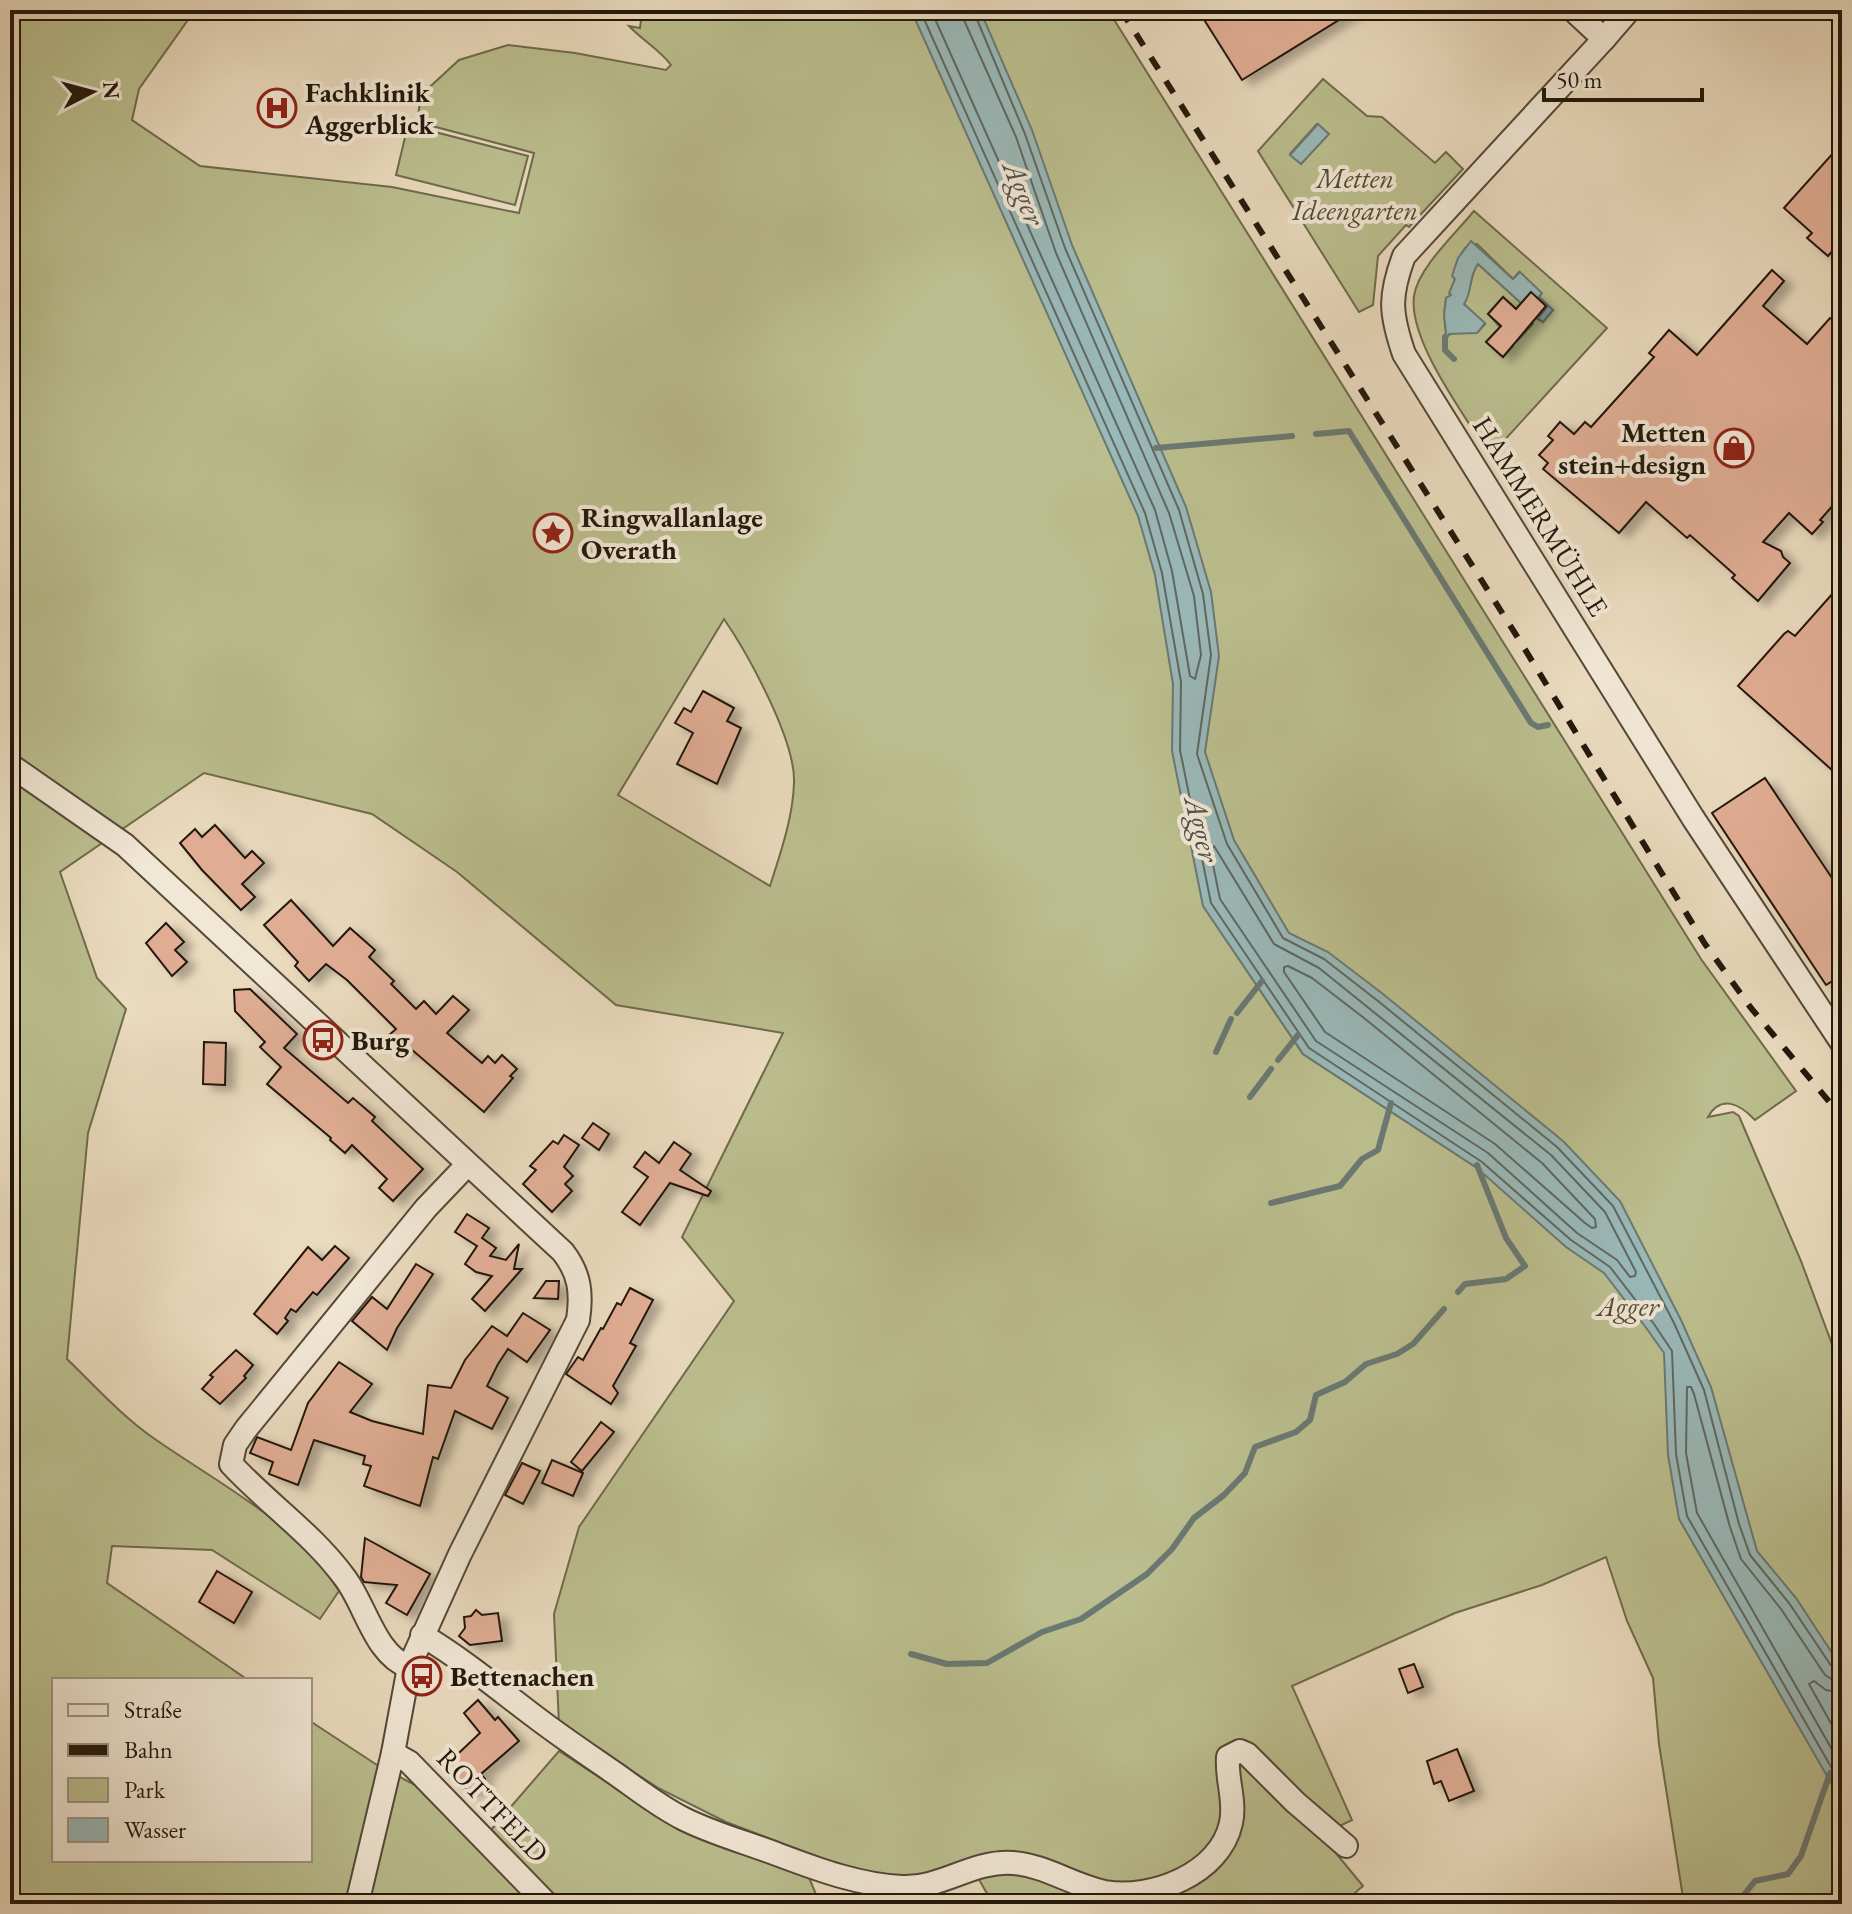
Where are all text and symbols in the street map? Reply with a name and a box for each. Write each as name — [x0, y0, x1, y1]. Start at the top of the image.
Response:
north arrow — [52, 52, 132, 132]
scale bar — [1544, 52, 1702, 102]
text: 50 m — [1556, 64, 1603, 95]
place label: Fachklinik Aggerblick — [304, 74, 434, 142]
text: N — [96, 80, 127, 101]
hospital icon: Fachklinik Aggerblick — [256, 87, 298, 129]
water label: Agger — [993, 153, 1056, 232]
park label: Metten Ideengarten — [1291, 160, 1418, 228]
street label: HAMMERMÜHLE — [1465, 409, 1617, 623]
place label: Metten stein+design — [1558, 414, 1706, 482]
shop icon: Metten stein+design — [1713, 427, 1755, 469]
place label: Ringwallanlage Overath — [581, 499, 763, 567]
place icon: Ringwallanlage Overath — [532, 512, 574, 554]
water label: Agger — [1175, 790, 1230, 867]
bus stop icon: Burg — [302, 1019, 344, 1061]
place label: Burg — [351, 1022, 411, 1058]
park label: Agger — [1595, 1288, 1660, 1324]
bus stop icon: Bettenachen — [401, 1655, 443, 1697]
place label: Bettenachen — [450, 1658, 595, 1694]
legend — [52, 1678, 312, 1862]
text: Straße — [124, 1694, 182, 1725]
text: Bahn — [124, 1734, 173, 1765]
street label: ROTTFELD — [429, 1740, 557, 1870]
text: Park — [124, 1774, 166, 1805]
text: Wasser — [124, 1814, 186, 1845]

